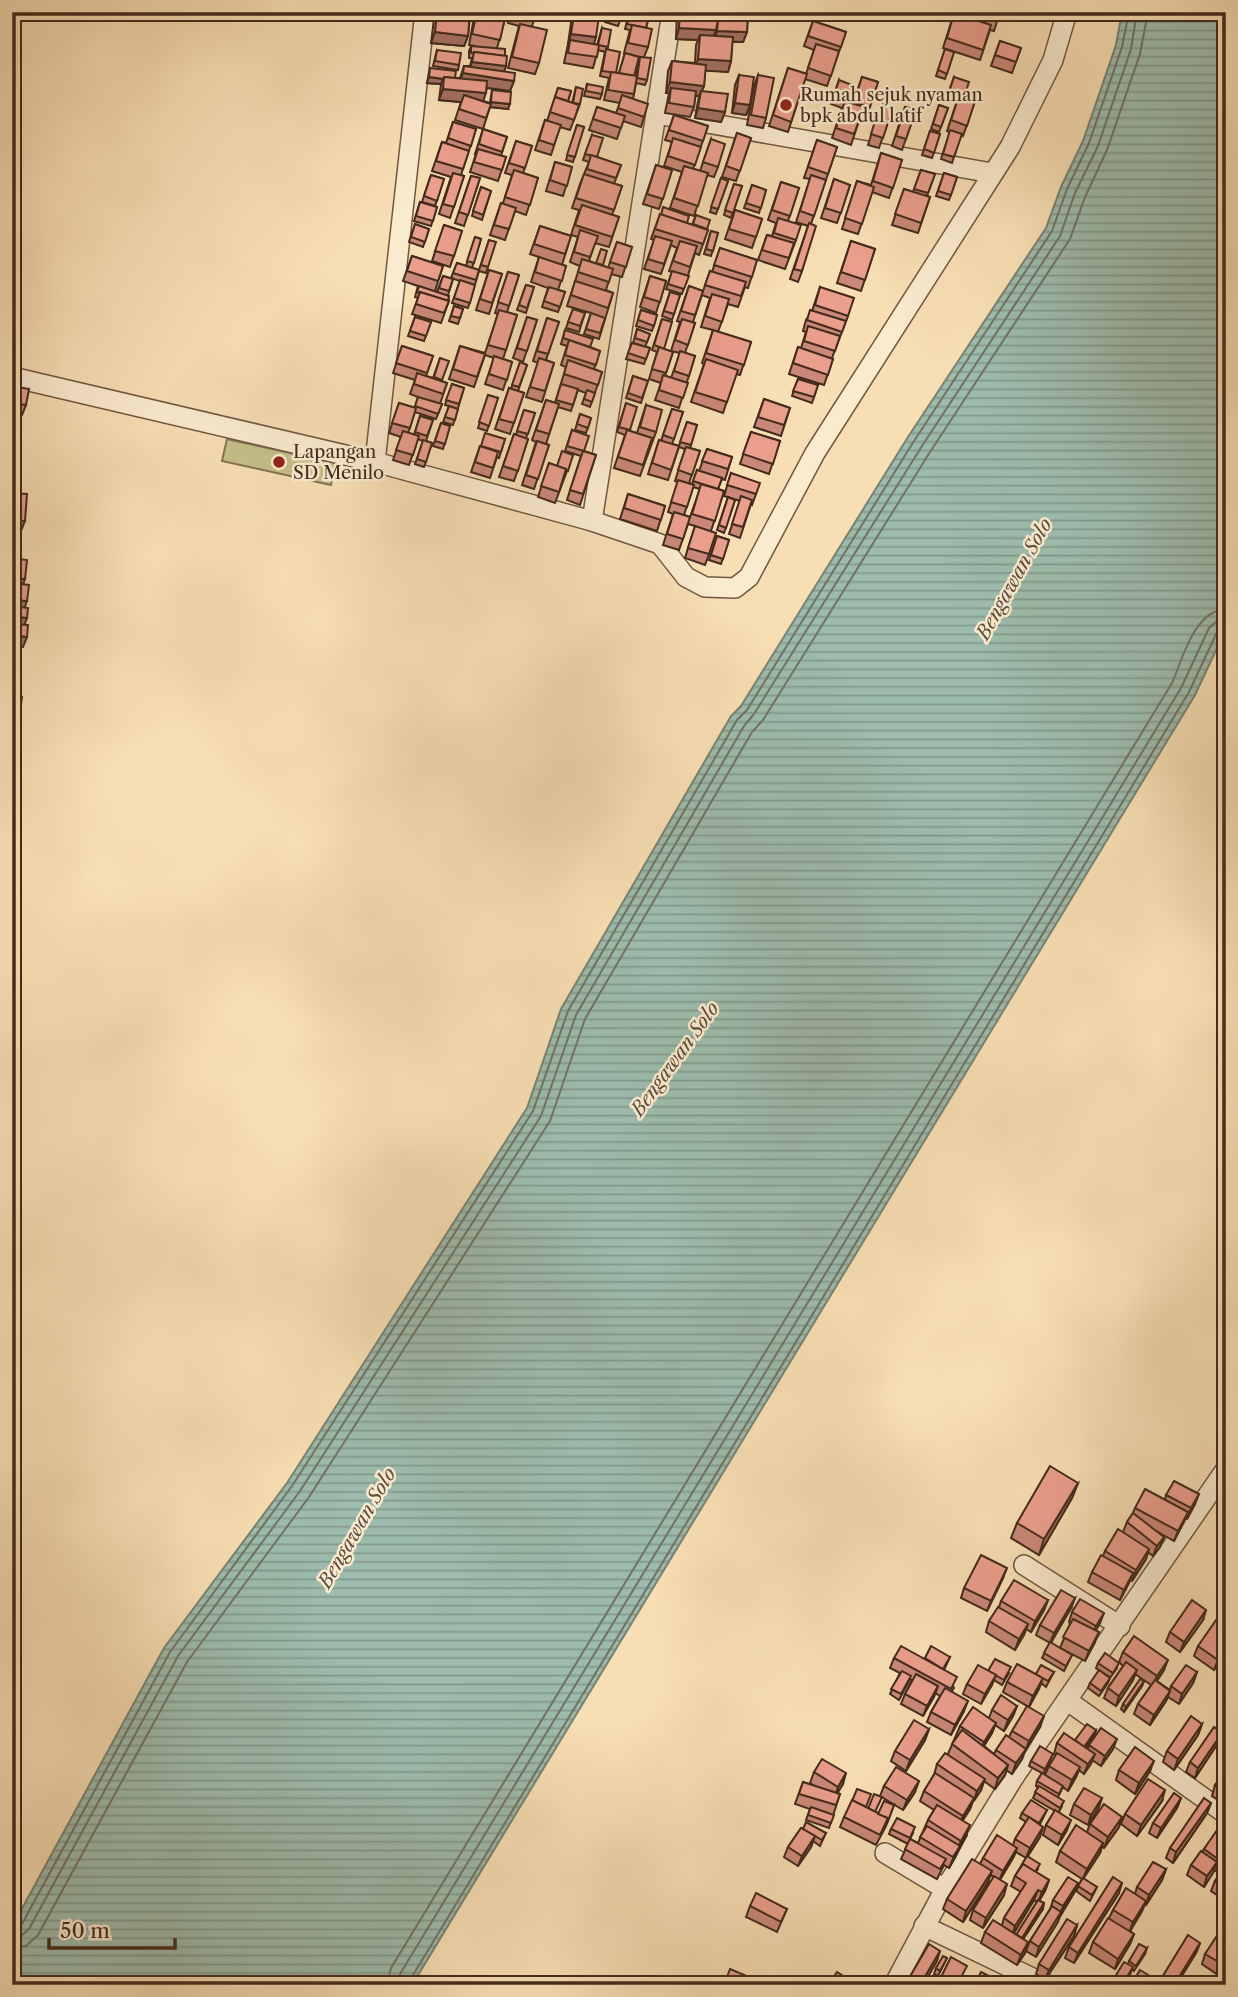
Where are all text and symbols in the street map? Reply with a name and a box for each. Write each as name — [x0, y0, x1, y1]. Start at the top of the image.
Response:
place label: Rumah sejuk nyaman bpk abdul latif — [800, 84, 983, 127]
marker: Rumah sejuk nyaman bpk abdul latif — [778, 97, 794, 113]
place label: Lapangan SD Menilo — [293, 441, 384, 484]
marker: Lapangan SD Menilo — [271, 454, 287, 470]
water label: Bengawan Solo — [970, 514, 1057, 645]
water label: Bengawan Solo — [625, 998, 724, 1122]
water label: Bengawan Solo — [312, 1464, 401, 1594]
scale bar — [49, 1906, 175, 1950]
text: 50 m — [60, 1918, 110, 1943]

